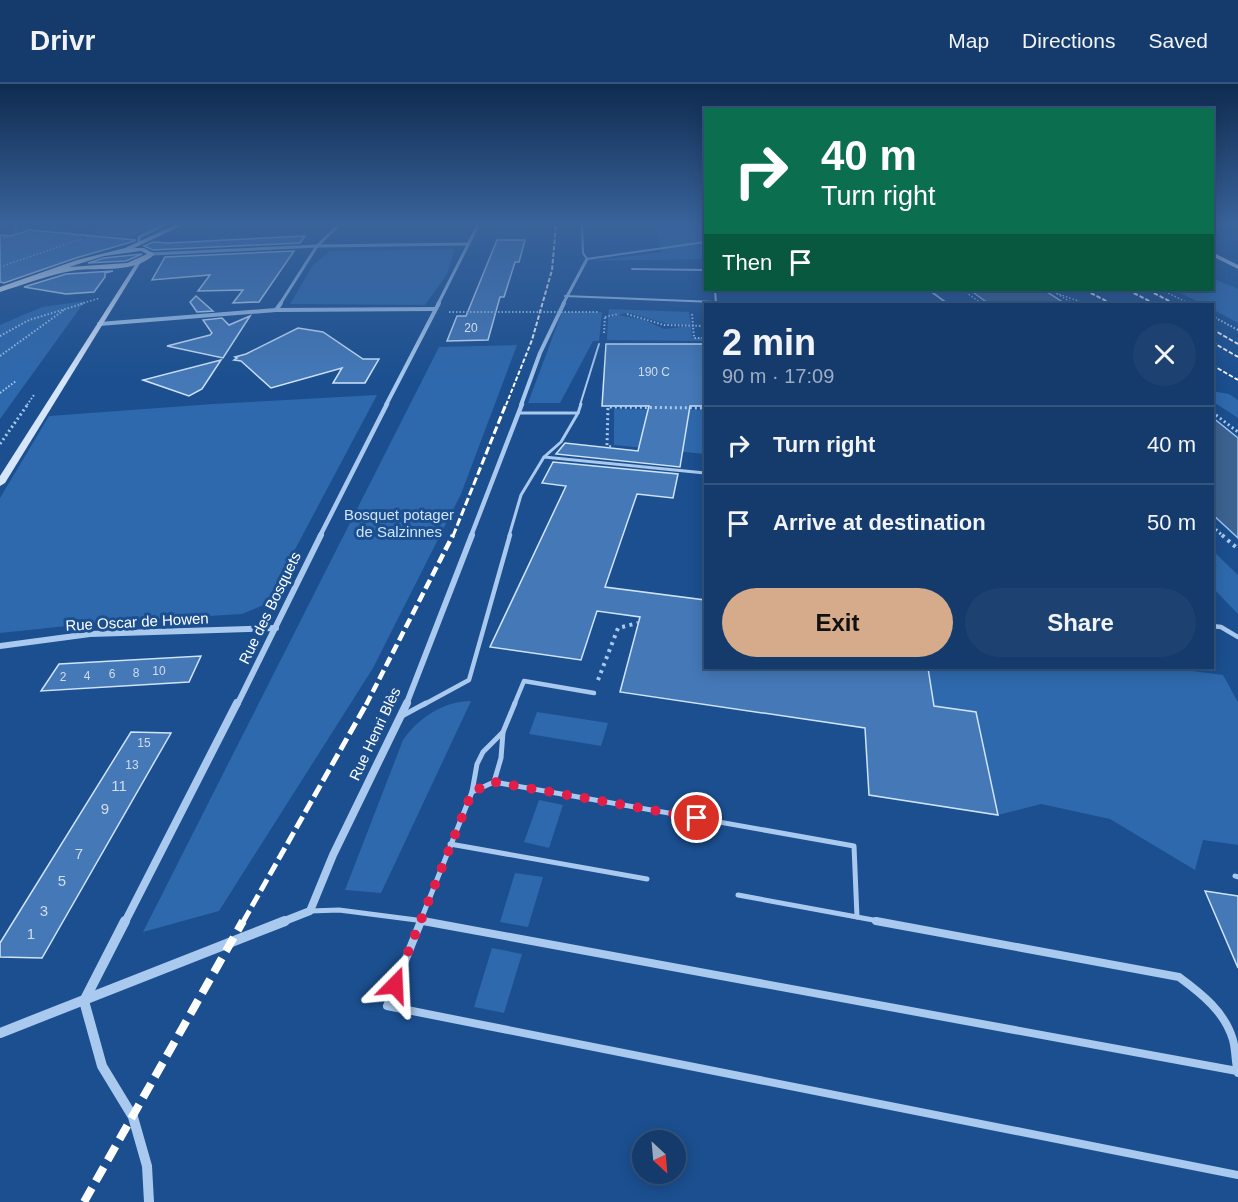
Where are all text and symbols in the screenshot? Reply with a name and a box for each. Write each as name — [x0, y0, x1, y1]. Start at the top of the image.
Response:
text: Drivr — [30, 25, 95, 56]
text: Map — [948, 29, 989, 52]
text: Directions — [1022, 29, 1115, 52]
text: Saved — [1148, 29, 1208, 52]
icon: right — [722, 132, 800, 210]
text: 40 m — [821, 132, 917, 179]
text: Turn right — [821, 181, 936, 211]
icon: arrive — [784, 246, 817, 279]
text: Then — [722, 250, 772, 275]
house number: 20 — [464, 321, 478, 335]
text: 2 min — [722, 322, 816, 363]
button: close — [1133, 323, 1196, 386]
house number: 190 C — [638, 365, 670, 379]
text: 90 m · 17:09 — [722, 365, 834, 387]
icon: right — [722, 429, 755, 462]
text: Turn right — [773, 432, 875, 457]
text: 40 m — [1147, 432, 1196, 457]
park label: Bosquet potager de Salzinnes — [344, 506, 454, 540]
icon: arrive — [722, 507, 755, 540]
text: Arrive at destination — [773, 510, 986, 535]
text: 50 m — [1147, 510, 1196, 535]
street label: Rue des Bosquets — [235, 549, 304, 667]
button: Exit — [722, 588, 953, 657]
button: Share — [965, 588, 1196, 657]
street label: Rue Oscar de Howen — [65, 609, 209, 634]
house number: 10 — [152, 664, 166, 678]
house number: 8 — [133, 666, 140, 680]
house number: 6 — [109, 667, 116, 681]
house number: 4 — [84, 669, 91, 683]
house number: 2 — [60, 670, 67, 684]
street label: Rue Henri Blès — [346, 684, 404, 783]
house number: 15 — [137, 736, 151, 750]
house number: 13 — [125, 758, 139, 772]
house number: 11 — [111, 777, 127, 794]
pin — [671, 792, 722, 843]
house number: 9 — [101, 800, 109, 817]
icon: arrive — [680, 801, 713, 834]
house number: 7 — [75, 845, 83, 862]
house number: 5 — [58, 872, 66, 889]
house number: 3 — [40, 902, 48, 919]
house number: 1 — [27, 925, 35, 942]
position arrow — [363, 953, 427, 1017]
north arrow — [632, 1130, 686, 1184]
map controls — [632, 1130, 686, 1184]

